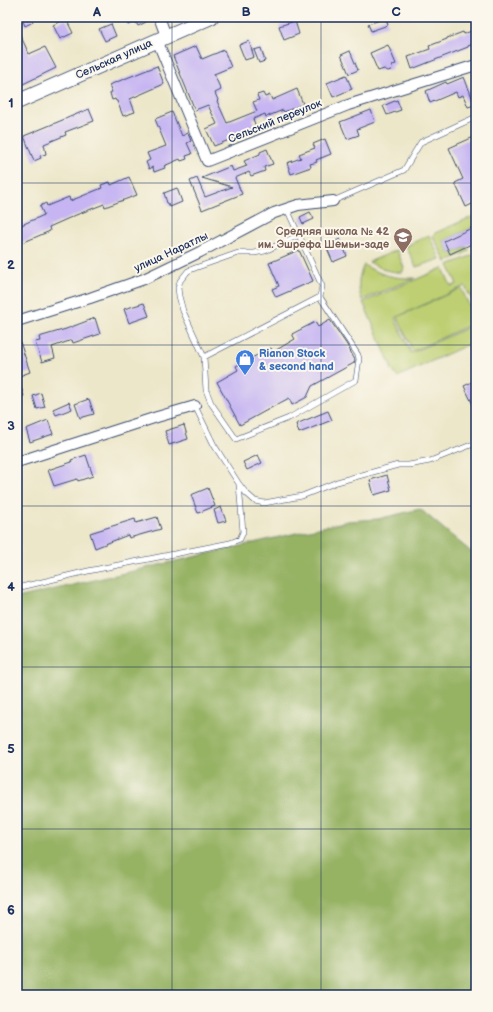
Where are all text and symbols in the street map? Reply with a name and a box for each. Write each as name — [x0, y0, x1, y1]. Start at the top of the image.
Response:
text: A — [92, 4, 101, 20]
text: B — [241, 4, 251, 20]
text: C — [391, 4, 401, 20]
street label: Сельская улица — [74, 36, 155, 82]
text: 1 — [8, 95, 14, 111]
street label: Сельский переулок — [226, 96, 324, 146]
place label: Средняя школа № 42 им. Эшрефа Шемьи-заде — [258, 225, 389, 251]
school or university icon: Средняя школа № 42 им. Эшрефа Шемьи-заде — [392, 226, 414, 254]
street label: улица Наратлы — [132, 229, 210, 275]
text: 2 — [7, 257, 15, 273]
place label: Rianon Stock & second hand — [259, 347, 334, 373]
shop icon: Rianon Stock & second hand — [234, 348, 256, 376]
text: 3 — [7, 418, 15, 434]
text: 4 — [7, 579, 15, 595]
text: 5 — [7, 741, 15, 757]
text: 6 — [7, 902, 15, 918]

